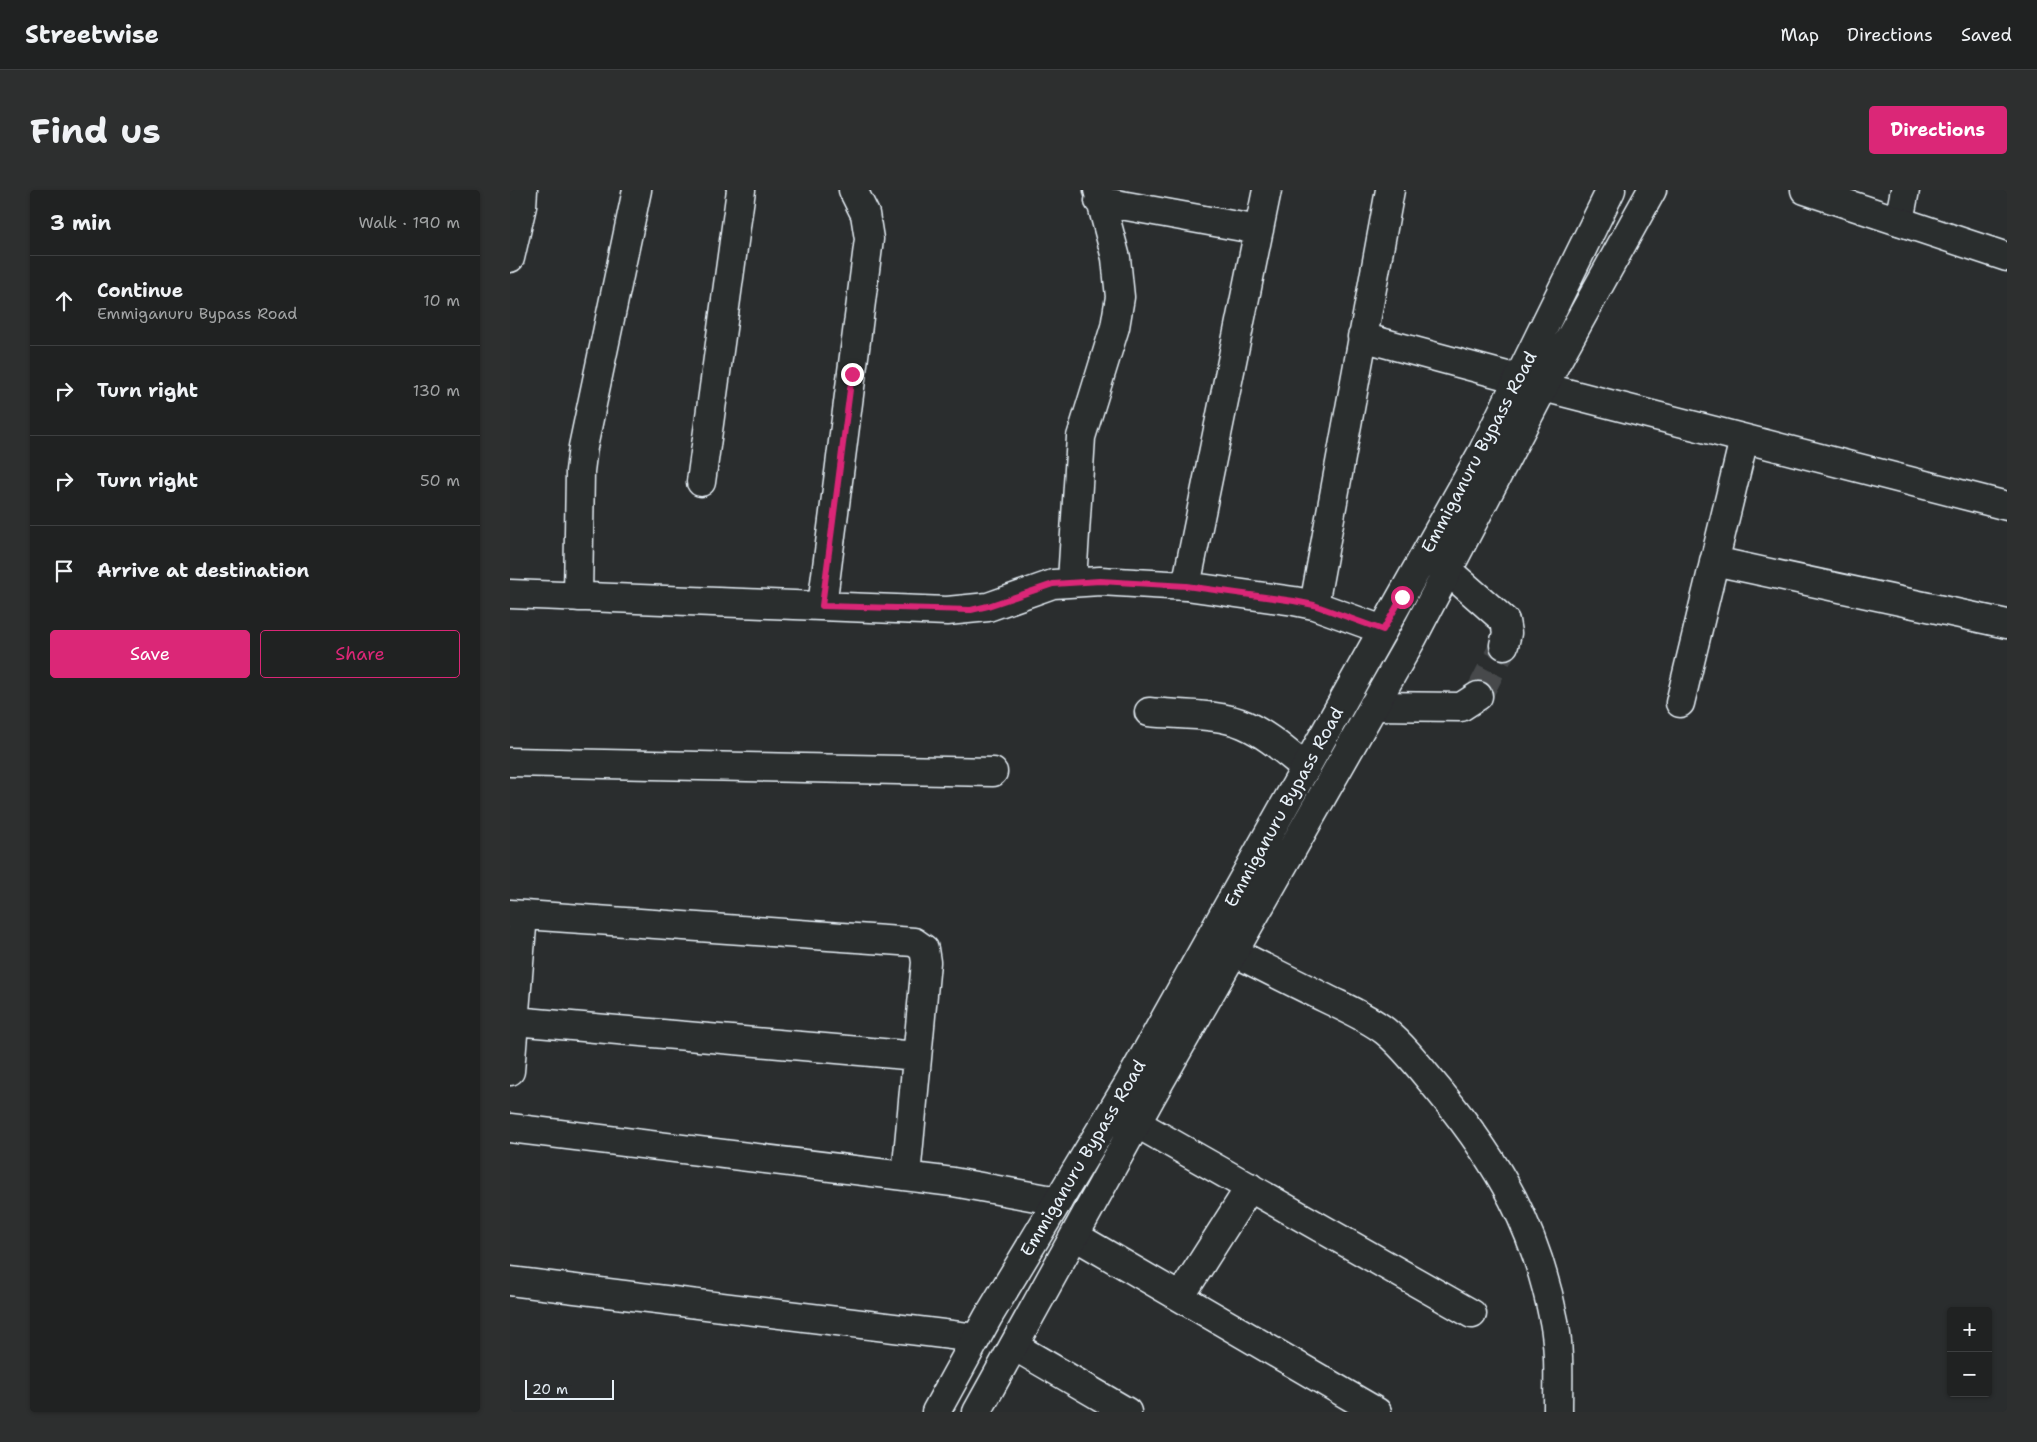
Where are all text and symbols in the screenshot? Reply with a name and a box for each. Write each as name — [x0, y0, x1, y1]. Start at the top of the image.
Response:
text: Streetwise — [25, 19, 159, 51]
text: Map — [1781, 23, 1819, 47]
text: Directions — [1847, 23, 1933, 47]
text: Saved — [1961, 23, 2012, 47]
button: Directions — [1869, 106, 2007, 154]
text: Find us — [30, 107, 161, 154]
text: 3 min — [50, 209, 111, 237]
text: Walk · 190 m — [358, 212, 460, 233]
text: Continue — [97, 278, 183, 303]
icon: ahead — [50, 287, 78, 315]
text: 10 m — [423, 290, 460, 311]
text: Emmiganuru Bypass Road — [97, 303, 297, 324]
street label: Emmiganuru Bypass Road — [1415, 347, 1543, 557]
route end — [841, 363, 864, 386]
icon: right — [50, 377, 78, 405]
text: Turn right — [97, 378, 198, 403]
text: 130 m — [413, 380, 460, 401]
icon: right — [50, 467, 78, 495]
text: Turn right — [97, 468, 198, 493]
text: 50 m — [420, 470, 460, 491]
icon: arrive — [50, 557, 78, 585]
text: Arrive at destination — [97, 558, 309, 583]
route start — [1391, 586, 1414, 609]
button: Save — [50, 630, 250, 678]
button: Share — [260, 630, 460, 678]
street label: Emmiganuru Bypass Road — [1219, 703, 1349, 911]
street label: Emmiganuru Bypass Road — [1015, 1055, 1151, 1261]
map controls — [1947, 1307, 1992, 1397]
button: + — [1947, 1307, 1992, 1352]
button: − — [1947, 1352, 1992, 1397]
scale bar — [525, 1377, 614, 1400]
text: 20 m — [532, 1380, 568, 1398]

